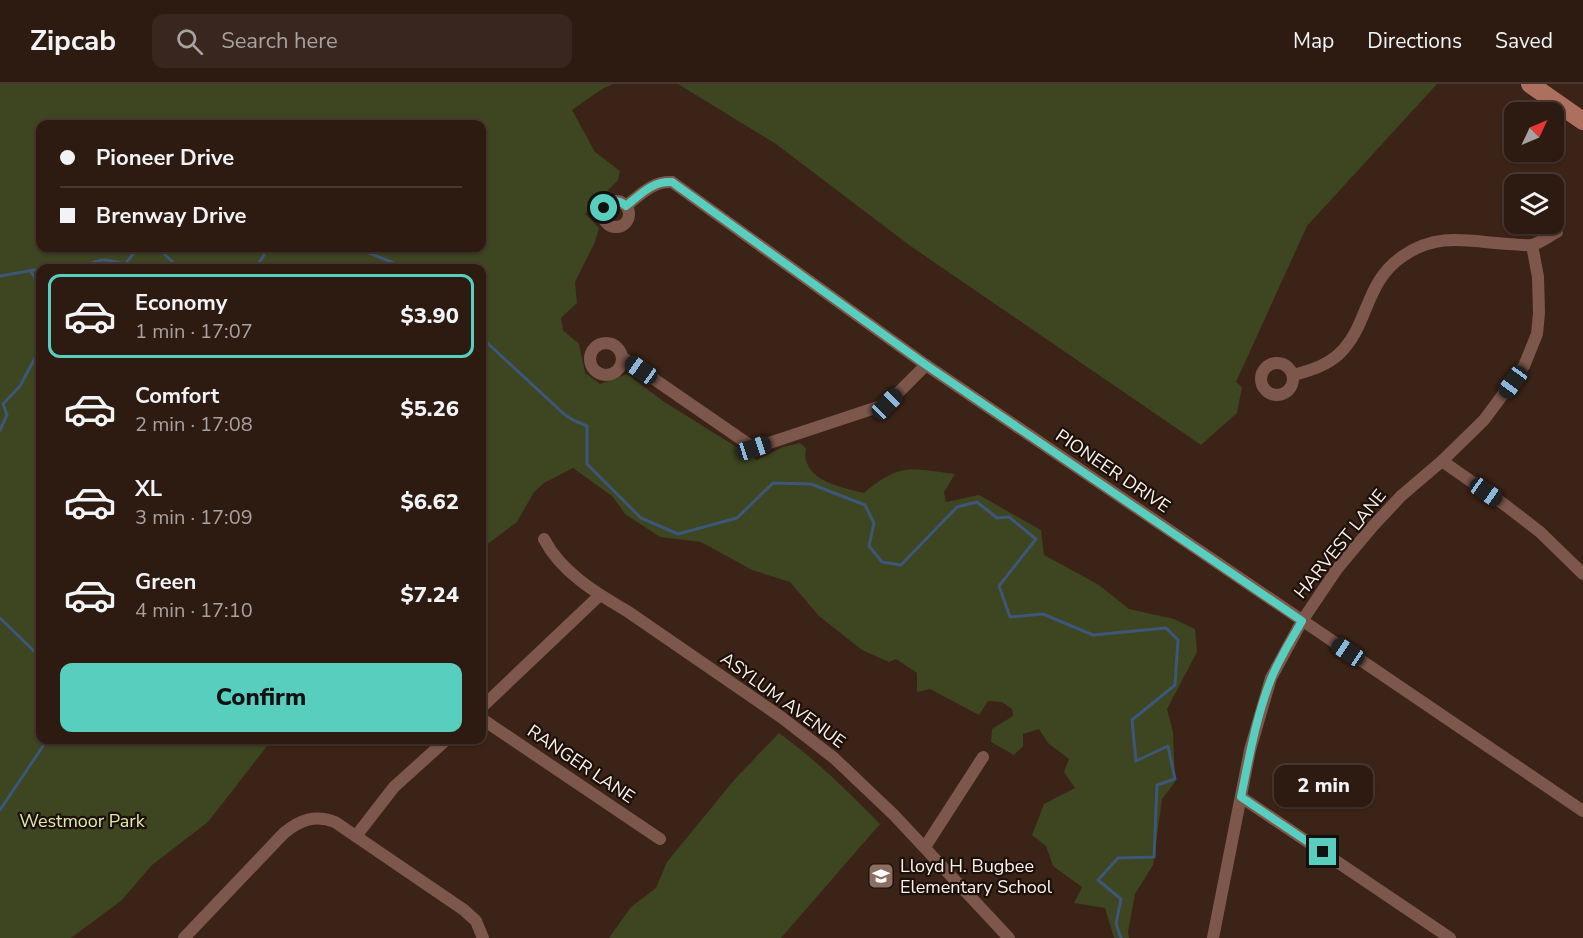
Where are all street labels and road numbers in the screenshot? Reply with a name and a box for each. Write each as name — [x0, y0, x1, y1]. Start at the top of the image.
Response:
street label: PIONEER DRIVE — [1051, 424, 1175, 518]
street label: HARVEST LANE — [1289, 484, 1391, 604]
street label: ASYLUM AVENUE — [716, 646, 850, 754]
street label: RANGER LANE — [523, 719, 639, 809]

